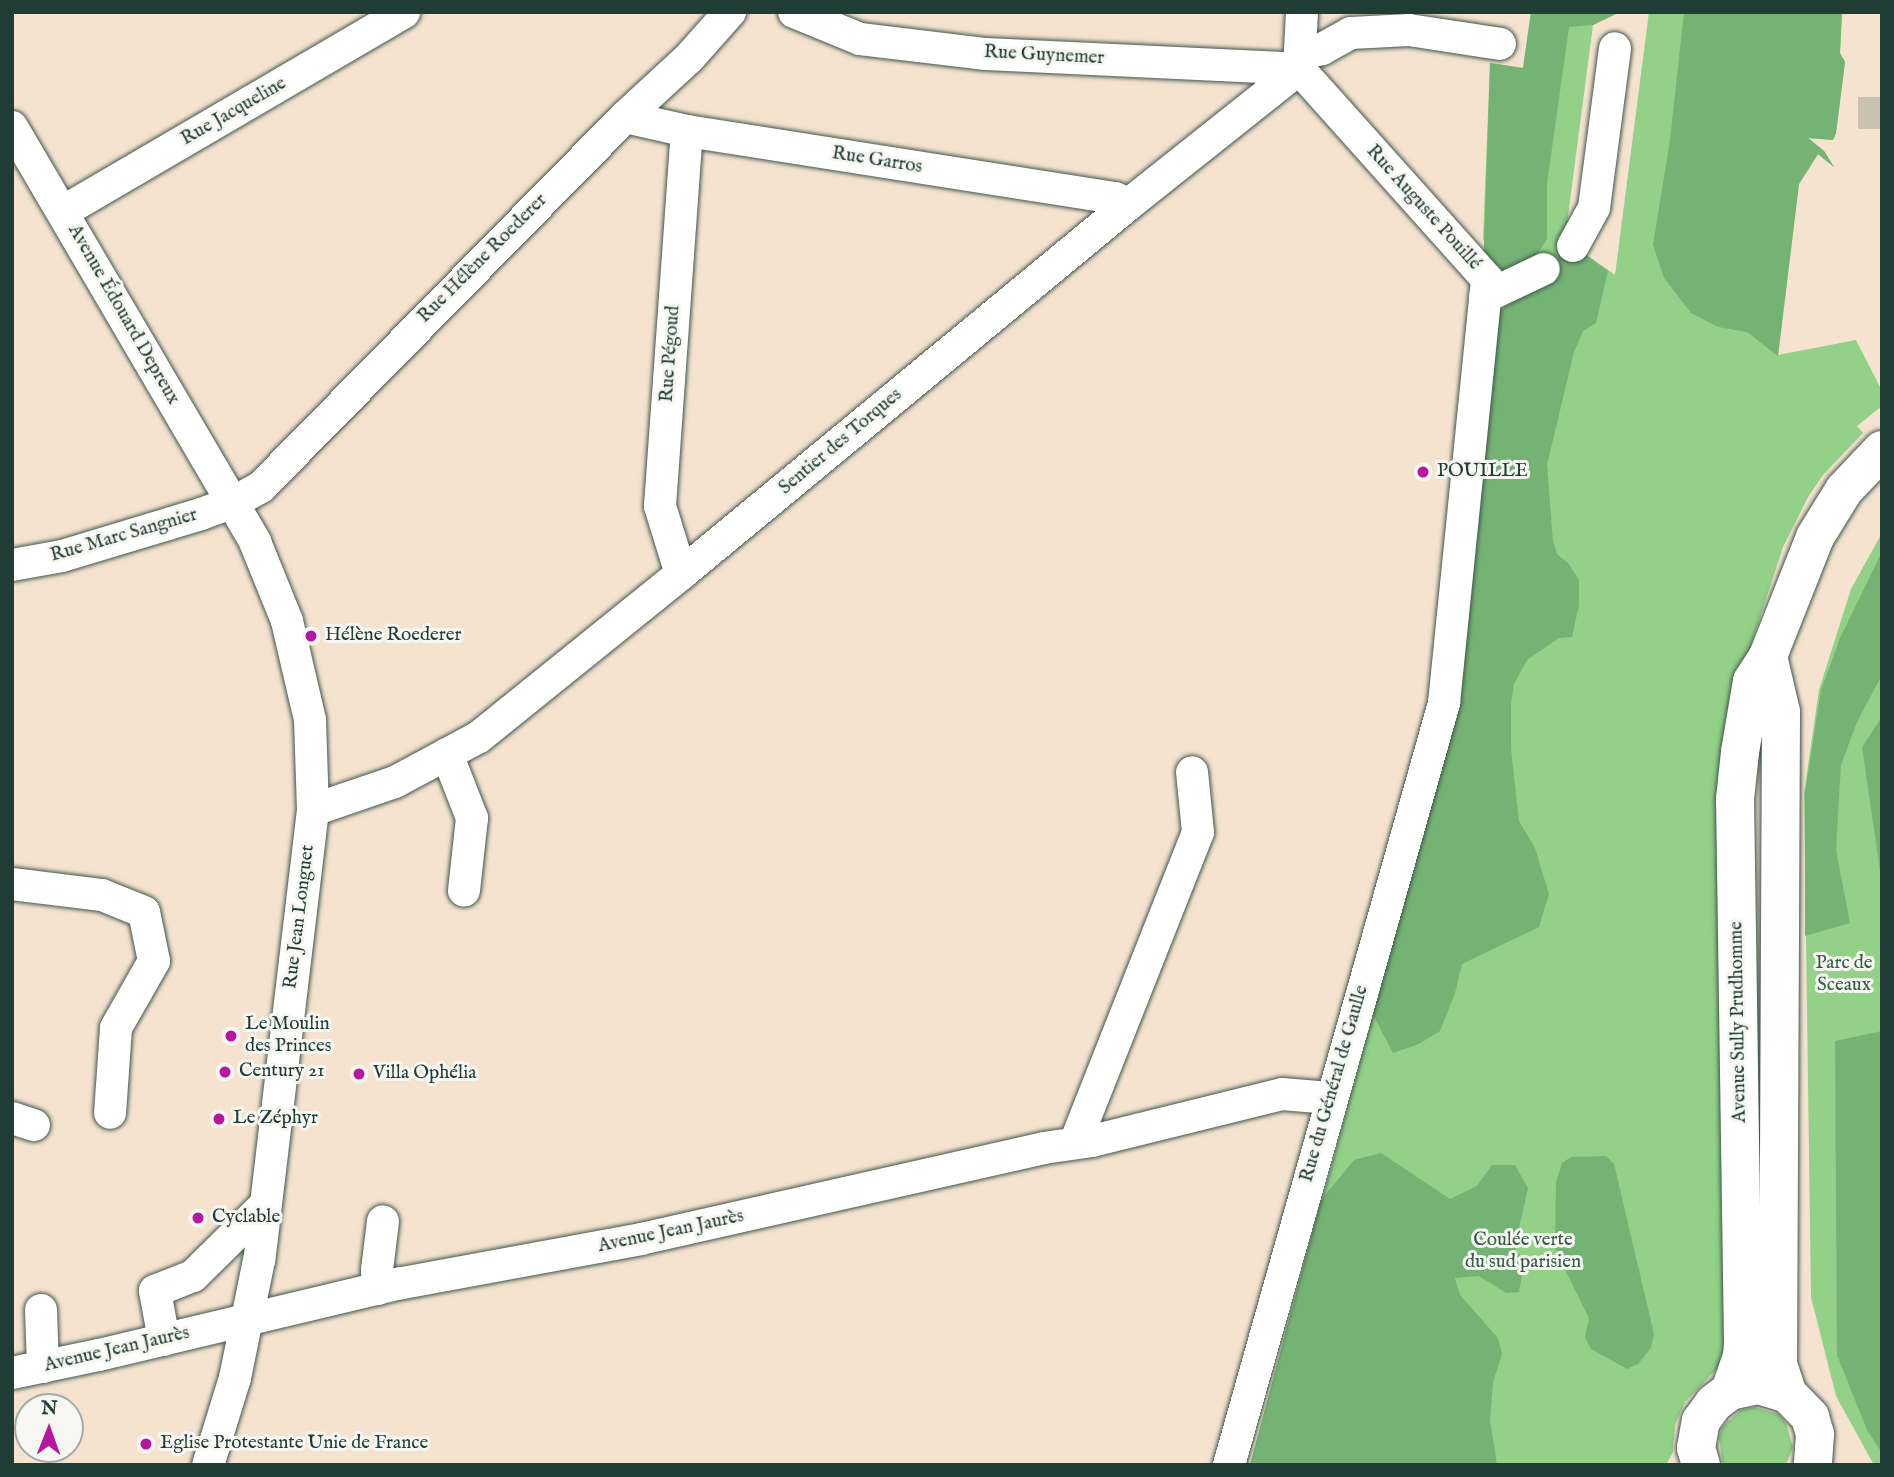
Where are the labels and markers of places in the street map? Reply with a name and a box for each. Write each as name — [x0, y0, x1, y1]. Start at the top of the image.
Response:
place label: POUILLE — [1437, 461, 1528, 483]
marker: POUILLE — [1415, 464, 1431, 480]
place label: Hélène Roederer — [325, 625, 461, 647]
marker: Hélène Roederer — [303, 628, 319, 644]
place label: Le Moulin des Princes — [245, 1014, 331, 1058]
marker: Le Moulin des Princes — [223, 1028, 239, 1044]
place label: Century 21 — [239, 1061, 324, 1083]
place label: Villa Ophélia — [373, 1063, 476, 1085]
marker: Century 21 — [217, 1064, 233, 1080]
marker: Villa Ophélia — [351, 1066, 367, 1082]
place label: Le Zéphyr — [233, 1108, 318, 1130]
marker: Le Zéphyr — [211, 1111, 227, 1127]
place label: Cyclable — [212, 1207, 280, 1229]
marker: Cyclable — [190, 1210, 206, 1226]
place label: Eglise Protestante Unie de France — [160, 1433, 428, 1455]
marker: Eglise Protestante Unie de France — [138, 1436, 154, 1452]

